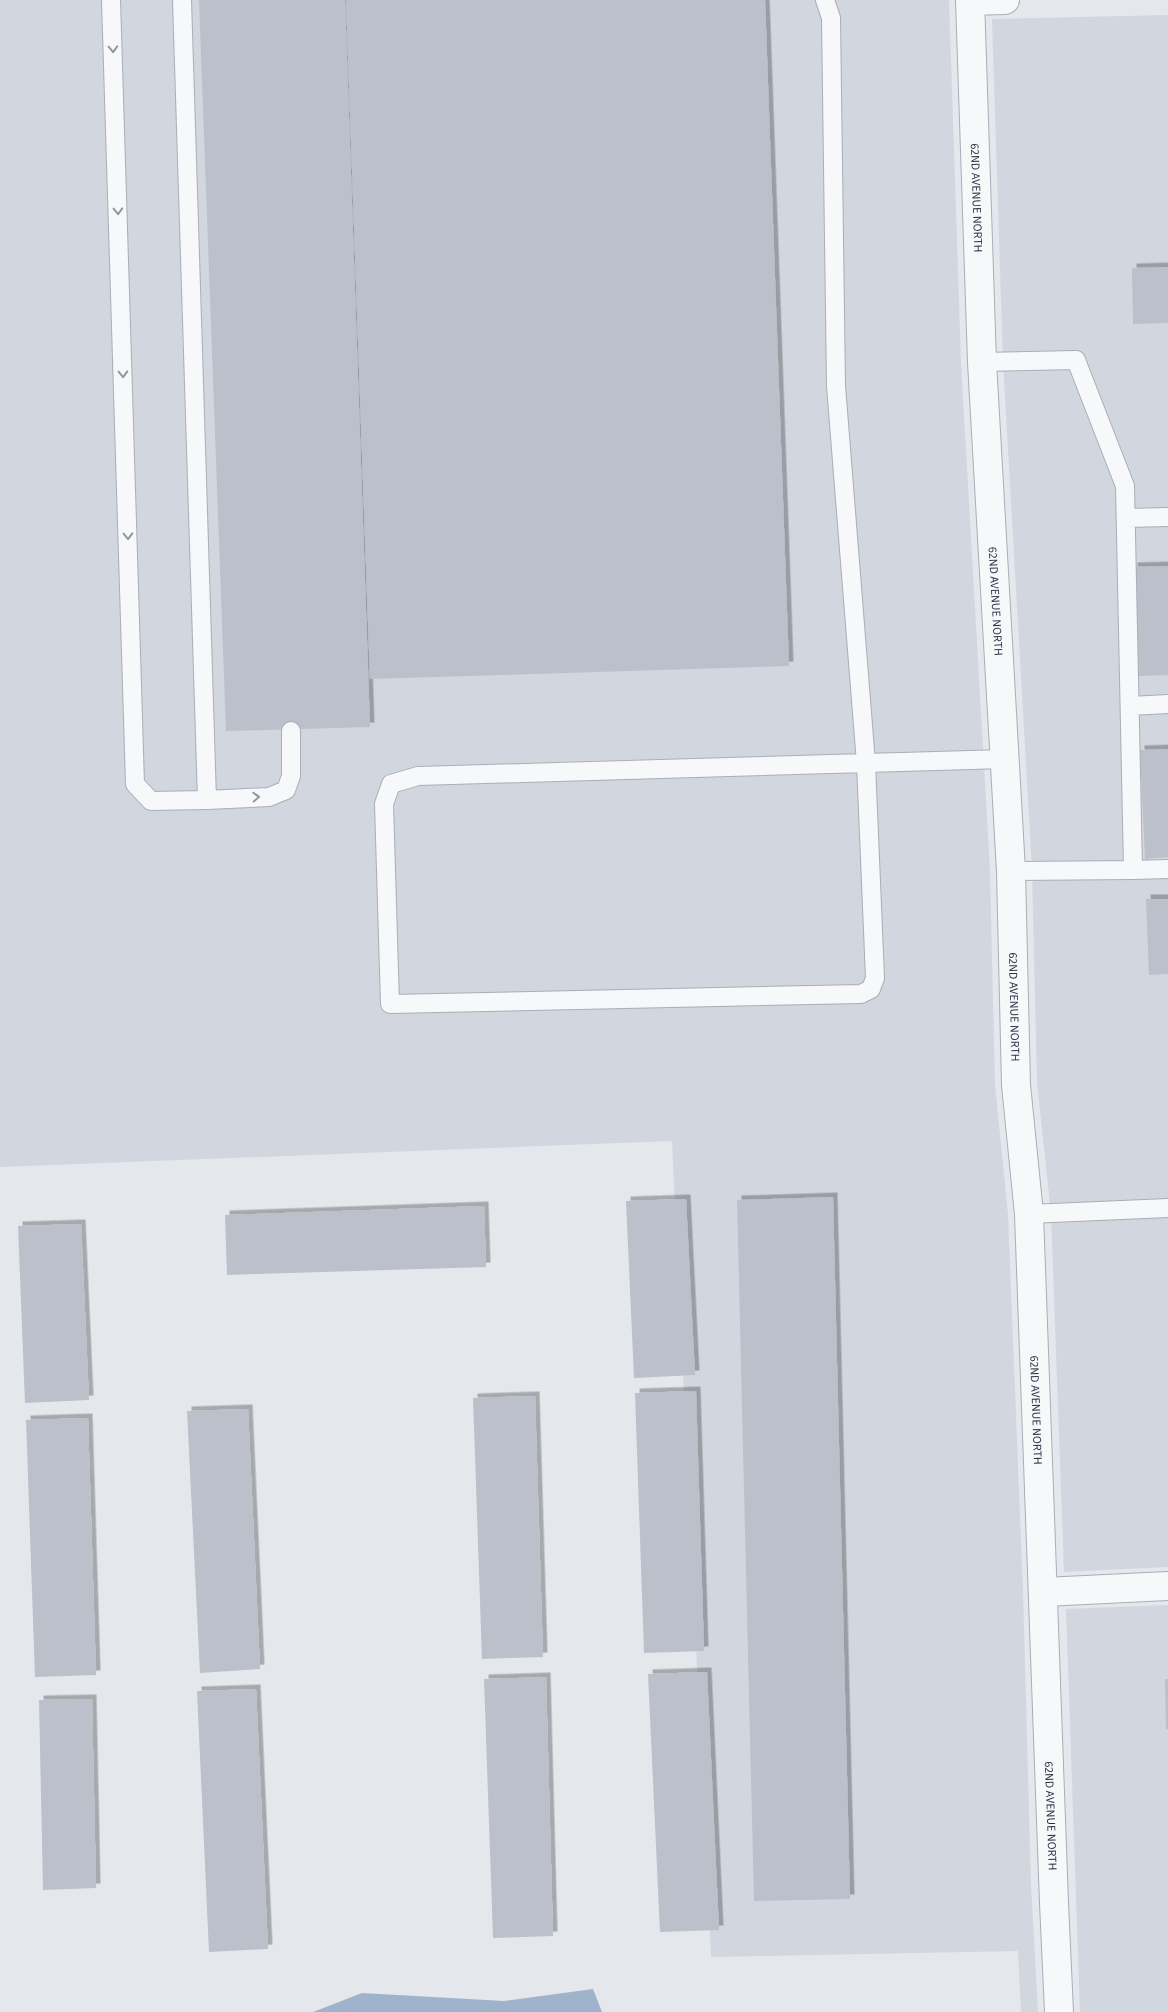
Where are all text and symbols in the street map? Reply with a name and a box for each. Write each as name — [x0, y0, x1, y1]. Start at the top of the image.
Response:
one-way arrow — [108, 45, 118, 53]
street label: 62ND AVENUE NORTH — [966, 143, 987, 253]
one-way arrow — [113, 208, 123, 215]
one-way arrow — [118, 370, 128, 378]
one-way arrow — [122, 532, 133, 540]
street label: 62ND AVENUE NORTH — [984, 546, 1007, 656]
one-way arrow — [252, 792, 260, 803]
street label: 62ND AVENUE NORTH — [1004, 952, 1024, 1062]
street label: 62ND AVENUE NORTH — [1026, 1355, 1047, 1465]
street label: 62ND AVENUE NORTH — [1040, 1761, 1061, 1871]

